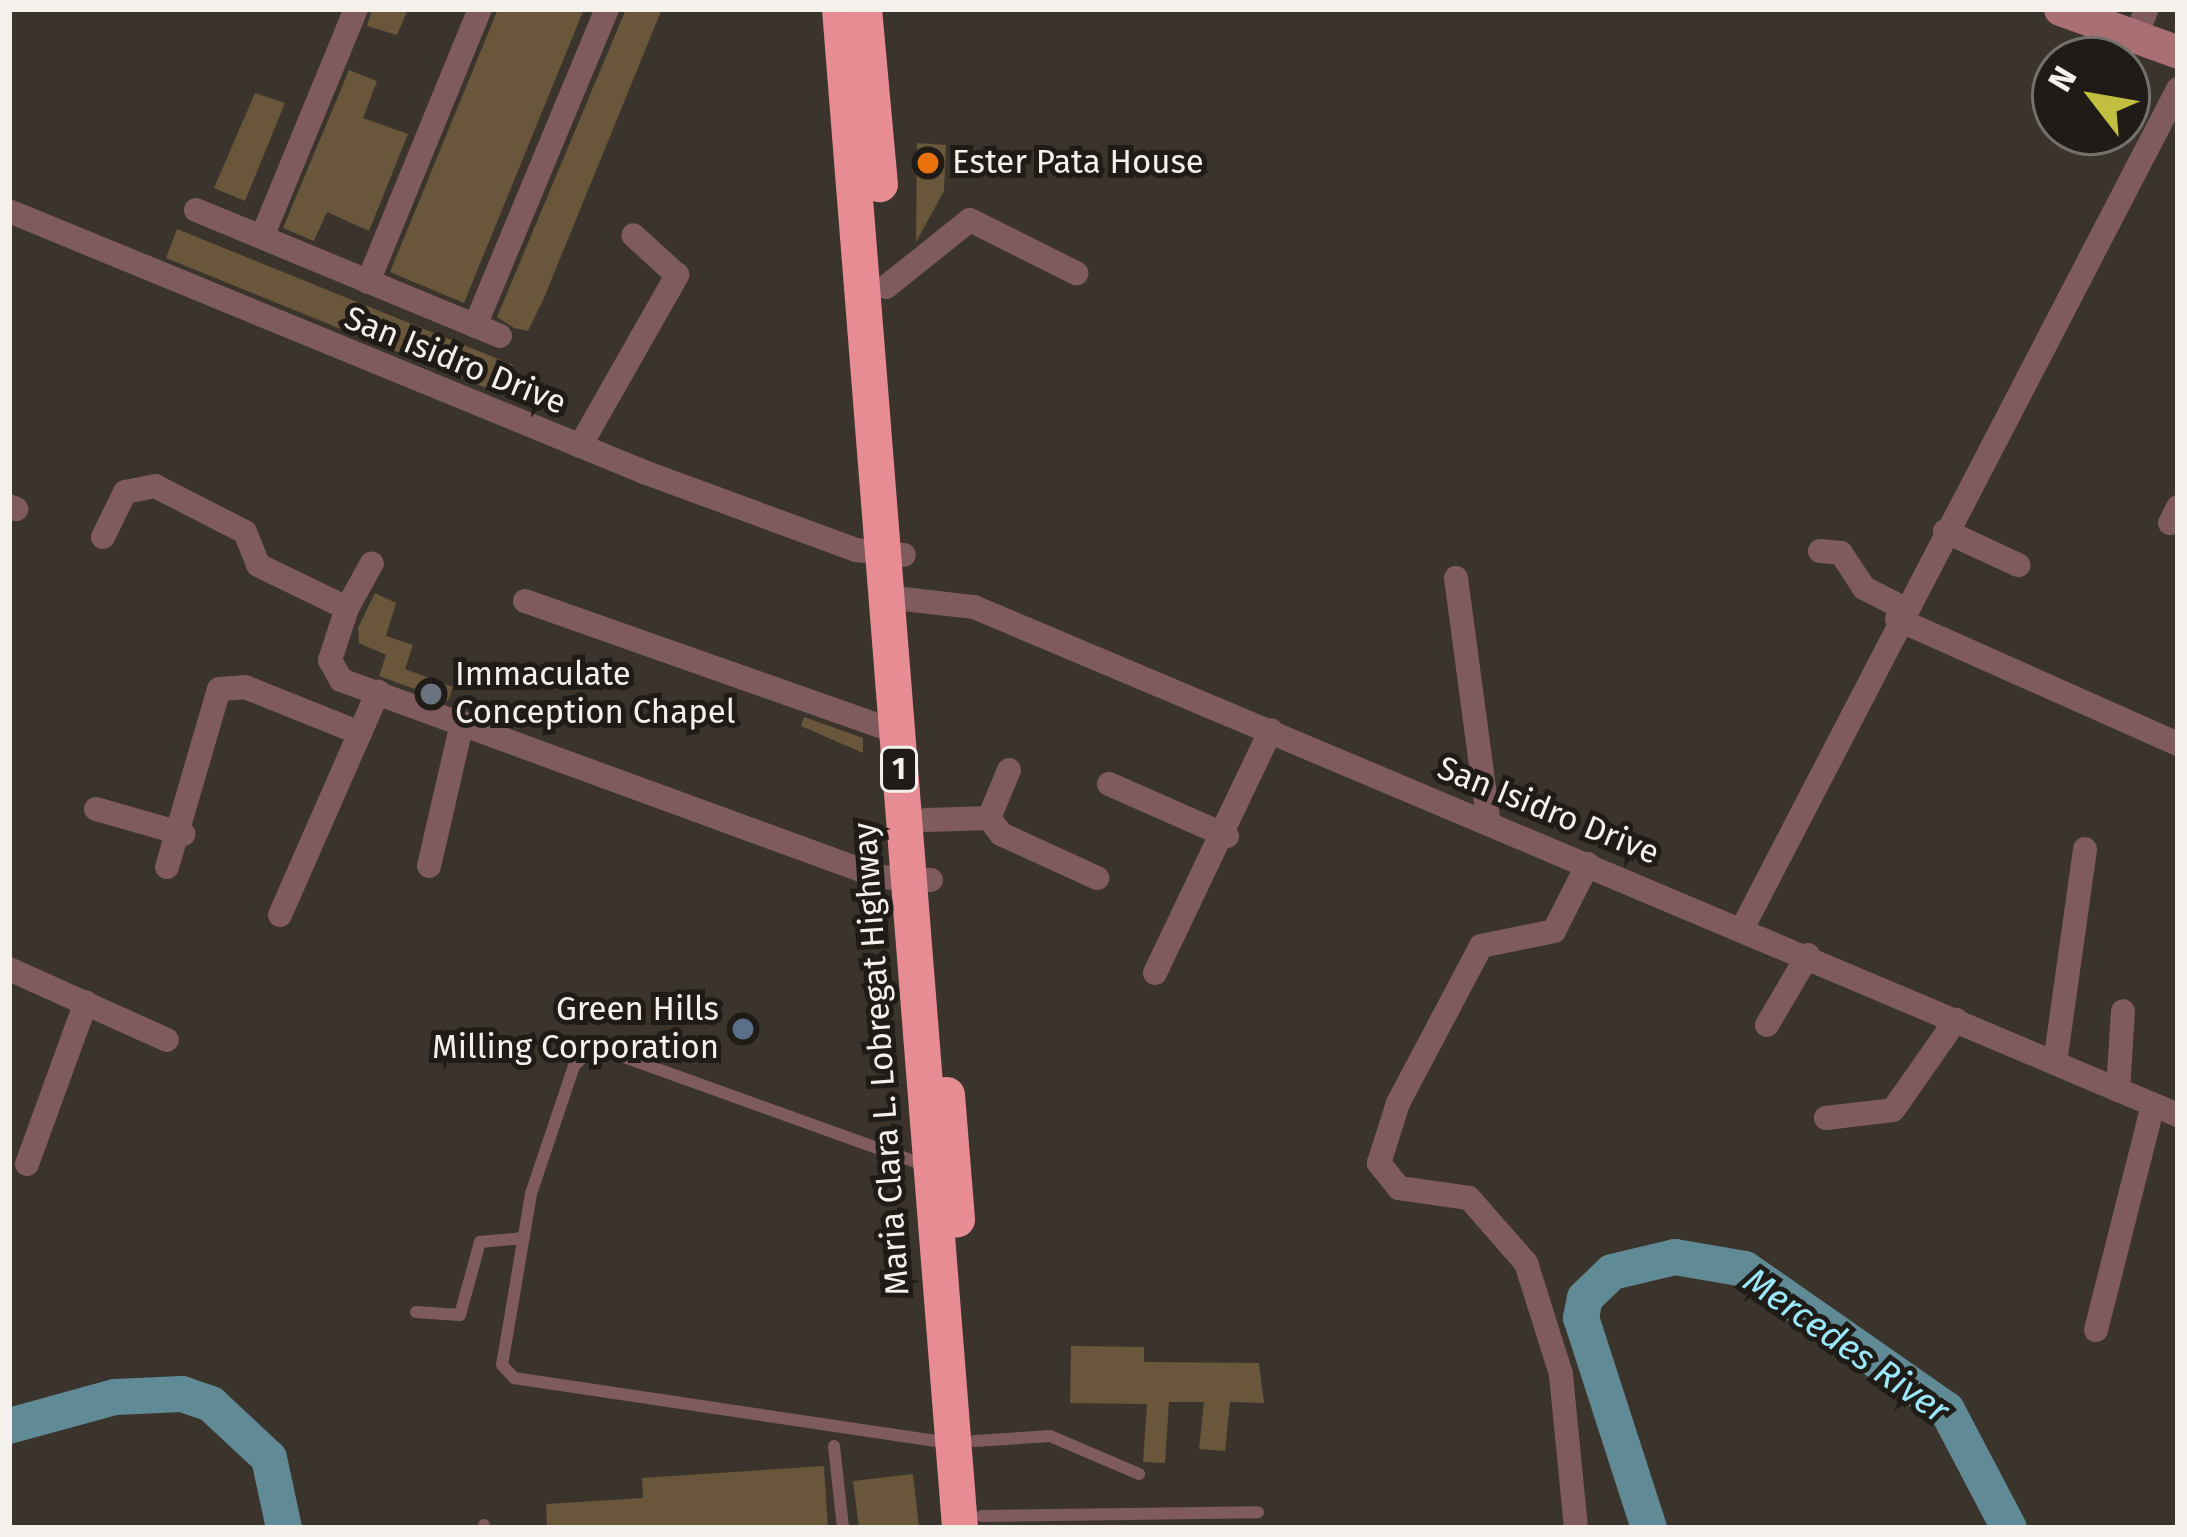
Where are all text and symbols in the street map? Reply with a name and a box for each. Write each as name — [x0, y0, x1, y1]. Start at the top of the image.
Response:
north arrow — [2031, 36, 2151, 156]
text: N — [2040, 59, 2085, 99]
place label: Ester Pata House — [952, 143, 1204, 183]
marker: Ester Pata House — [915, 150, 941, 176]
street label: San Isidro Drive — [338, 299, 572, 423]
place label: Immaculate Conception Chapel — [455, 655, 735, 733]
marker: Immaculate Conception Chapel — [418, 681, 444, 707]
road number: 1 — [878, 745, 920, 793]
street label: San Isidro Drive — [1431, 749, 1665, 873]
street label: Maria Clara L. Lobregat Highway — [846, 821, 918, 1297]
place label: Green Hills Milling Corporation — [432, 990, 719, 1068]
marker: Green Hills Milling Corporation — [730, 1016, 756, 1042]
water label: Mercedes River — [1735, 1259, 1957, 1433]

